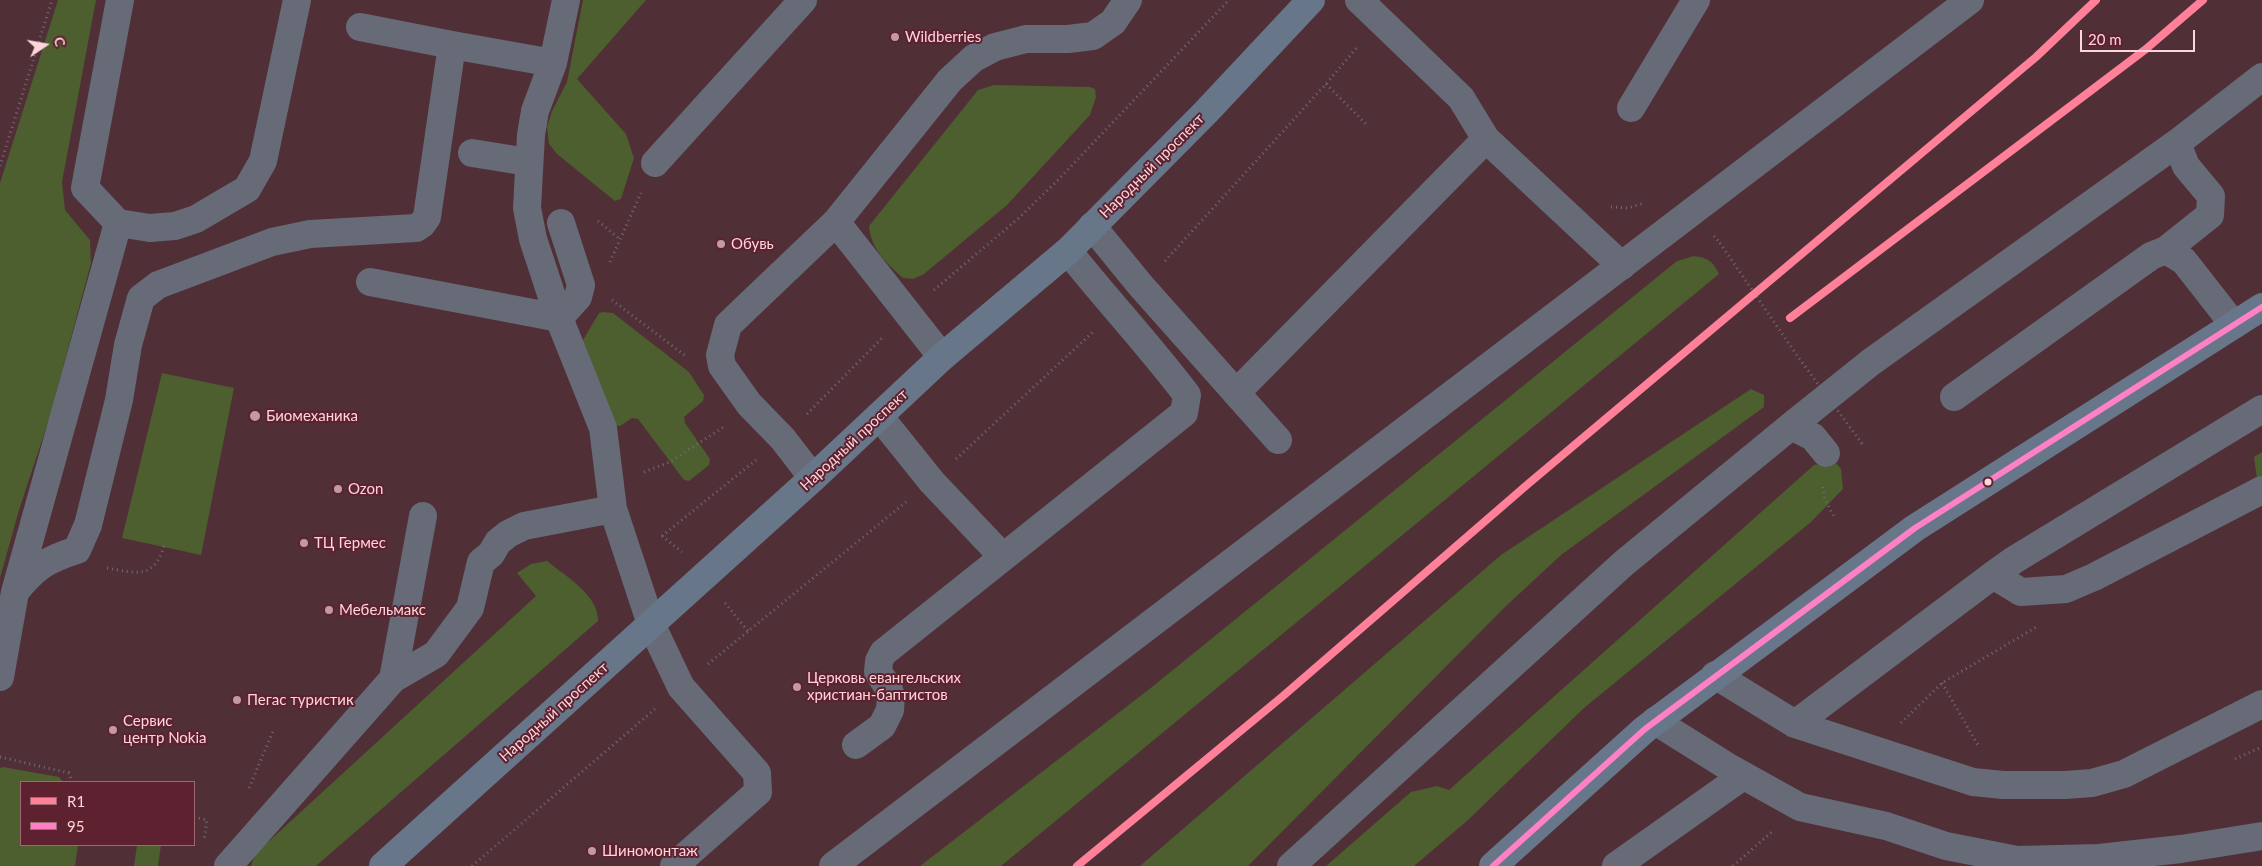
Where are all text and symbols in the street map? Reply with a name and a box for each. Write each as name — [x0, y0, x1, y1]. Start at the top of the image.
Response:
north arrow — [20, 20, 70, 70]
scale bar — [2082, 20, 2197, 52]
place label: Wildberries — [905, 28, 981, 46]
text: 20 m — [2088, 30, 2122, 48]
marker: Wildberries — [889, 31, 901, 43]
text: С — [51, 35, 69, 48]
street label: Народный проспект — [1096, 110, 1208, 222]
place label: Обувь — [731, 235, 774, 253]
marker: Обувь — [715, 238, 727, 250]
street label: Народный проспект — [796, 385, 912, 495]
place label: Биомеханика — [266, 407, 358, 425]
marker: Биомеханика — [248, 409, 262, 423]
unlabelled marker — [1983, 477, 1993, 487]
place label: Ozon — [348, 480, 383, 498]
marker: Ozon — [332, 483, 344, 495]
place label: ТЦ Гермес — [314, 534, 386, 552]
marker: ТЦ Гермес — [298, 537, 310, 549]
place label: Мебельмакс — [339, 601, 426, 619]
marker: Мебельмакс — [323, 604, 335, 616]
street label: Народный проспект — [496, 658, 612, 766]
place label: Церковь евангельских христиан-баптистов — [807, 669, 961, 704]
marker: Церковь евангельских христиан-баптистов — [791, 681, 803, 693]
place label: Пегас туристик — [247, 691, 354, 709]
marker: Пегас туристик — [231, 694, 243, 706]
place label: Сервис центр Nokia — [123, 712, 207, 747]
marker: Сервис центр Nokia — [107, 724, 119, 736]
legend — [20, 781, 195, 846]
text: R1 — [67, 792, 85, 810]
text: 95 — [67, 817, 84, 835]
place label: Шиномонтаж — [602, 842, 698, 860]
marker: Шиномонтаж — [586, 845, 598, 857]

